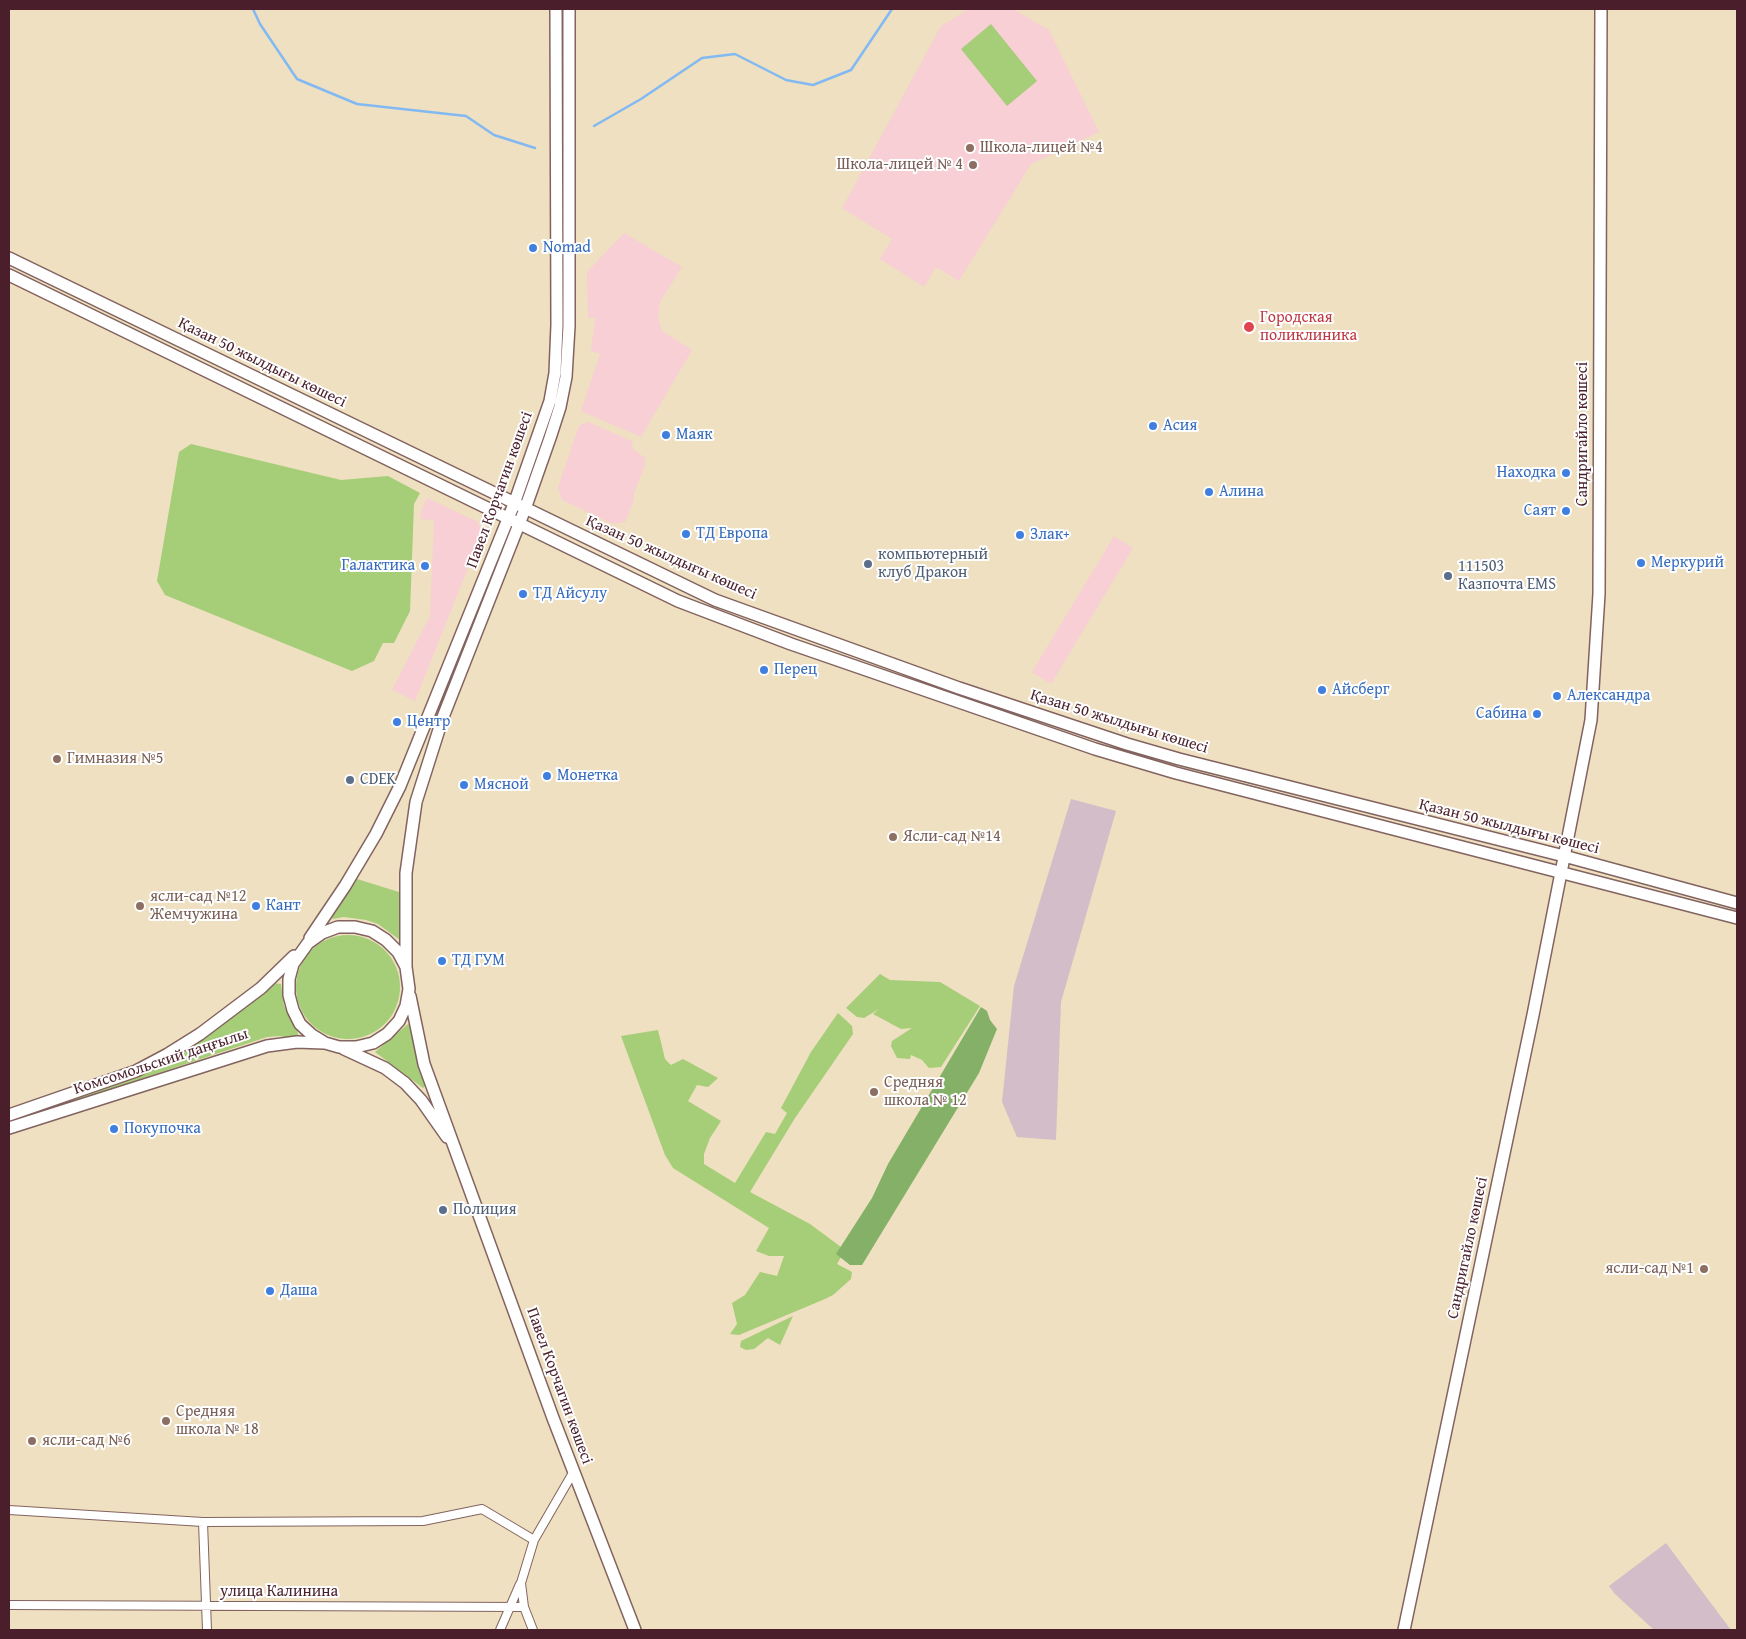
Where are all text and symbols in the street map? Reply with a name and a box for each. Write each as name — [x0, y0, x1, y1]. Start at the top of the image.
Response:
place label: Школа-лицей №4 — [980, 138, 1103, 158]
marker: Школа-лицей №4 — [964, 142, 976, 154]
place label: Школа-лицей № 4 — [837, 155, 963, 175]
marker: Школа-лицей № 4 — [967, 159, 979, 171]
place label: Nomad — [543, 238, 591, 258]
marker: Nomad — [527, 242, 539, 254]
place label: Городская поликлиника — [1260, 308, 1357, 346]
street label: Қазан 50 жылдығы көшесі — [175, 314, 349, 412]
marker: Городская поликлиника — [1242, 320, 1256, 334]
street label: Сандригайло көшесі — [1573, 362, 1593, 506]
street label: Павел Корчагин көшесі — [463, 409, 537, 571]
place label: Асия — [1163, 416, 1197, 436]
marker: Асия — [1147, 420, 1159, 432]
place label: Маяк — [676, 425, 713, 445]
marker: Маяк — [660, 429, 672, 441]
place label: Находка — [1497, 463, 1556, 483]
marker: Находка — [1560, 467, 1572, 479]
place label: Алина — [1219, 482, 1264, 502]
marker: Алина — [1203, 486, 1215, 498]
place label: Саят — [1524, 501, 1556, 521]
marker: Саят — [1560, 505, 1572, 517]
street label: Қазан 50 жылдығы көшесі — [583, 512, 759, 604]
place label: ТД Европа — [696, 524, 768, 544]
place label: Злак+ — [1030, 525, 1070, 545]
marker: ТД Европа — [680, 528, 692, 540]
marker: Злак+ — [1014, 529, 1026, 541]
place label: компьютерный клуб Дракон — [878, 545, 988, 583]
place label: Меркурий — [1651, 553, 1724, 573]
place label: Галактика — [342, 556, 415, 576]
place label: 111503 Казпочта EMS — [1458, 557, 1556, 595]
marker: Меркурий — [1635, 557, 1647, 569]
marker: компьютерный клуб Дракон — [862, 558, 874, 570]
marker: Галактика — [419, 560, 431, 572]
marker: 111503 Казпочта EMS — [1442, 570, 1454, 582]
place label: ТД Айсулу — [533, 584, 607, 604]
marker: ТД Айсулу — [517, 588, 529, 600]
place label: Перец — [774, 660, 817, 680]
marker: Перец — [758, 664, 770, 676]
place label: Айсберг — [1332, 680, 1389, 700]
marker: Айсберг — [1316, 684, 1328, 696]
street label: Қазан 50 жылдығы көшесі — [1028, 686, 1210, 758]
place label: Александра — [1567, 686, 1650, 706]
marker: Александра — [1551, 690, 1563, 702]
place label: Сабина — [1476, 704, 1527, 724]
marker: Сабина — [1531, 708, 1543, 720]
place label: Центр — [407, 712, 450, 732]
marker: Центр — [391, 716, 403, 728]
place label: Гимназия №5 — [67, 749, 164, 769]
marker: Гимназия №5 — [51, 753, 63, 765]
place label: Монетка — [557, 766, 618, 786]
place label: CDEK — [360, 770, 396, 790]
marker: Монетка — [541, 770, 553, 782]
marker: CDEK — [344, 774, 356, 786]
place label: Мясной — [474, 775, 529, 795]
marker: Мясной — [458, 779, 470, 791]
street label: Қазан 50 жылдығы көшесі — [1417, 795, 1601, 859]
place label: Ясли-сад №14 — [903, 827, 1001, 847]
marker: Ясли-сад №14 — [887, 831, 899, 843]
place label: ясли-сад №12 Жемчужина — [150, 887, 246, 925]
place label: Кант — [266, 896, 300, 916]
marker: ясли-сад №12 Жемчужина — [134, 900, 146, 912]
marker: Кант — [250, 900, 262, 912]
place label: ТД ГУМ — [452, 951, 505, 971]
marker: ТД ГУМ — [436, 955, 448, 967]
street label: Комсомольский даңғылы — [71, 1025, 251, 1099]
place label: Средняя школа № 12 — [884, 1073, 967, 1111]
marker: Средняя школа № 12 — [868, 1086, 880, 1098]
place label: Покупочка — [124, 1119, 201, 1139]
marker: Покупочка — [108, 1123, 120, 1135]
street label: Сандригайло көшесі — [1444, 1175, 1492, 1321]
place label: Полиция — [453, 1200, 517, 1220]
marker: Полиция — [437, 1204, 449, 1216]
place label: ясли-сад №1 — [1605, 1259, 1694, 1279]
marker: ясли-сад №1 — [1698, 1263, 1710, 1275]
place label: Даша — [280, 1281, 318, 1301]
marker: Даша — [264, 1285, 276, 1297]
street label: Павел Корчагин көшесі — [522, 1305, 596, 1467]
place label: Средняя школа № 18 — [176, 1402, 259, 1440]
marker: Средняя школа № 18 — [160, 1415, 172, 1427]
place label: ясли-сад №6 — [42, 1431, 131, 1451]
marker: ясли-сад №6 — [26, 1435, 38, 1447]
street label: улица Калинина — [220, 1582, 338, 1602]

